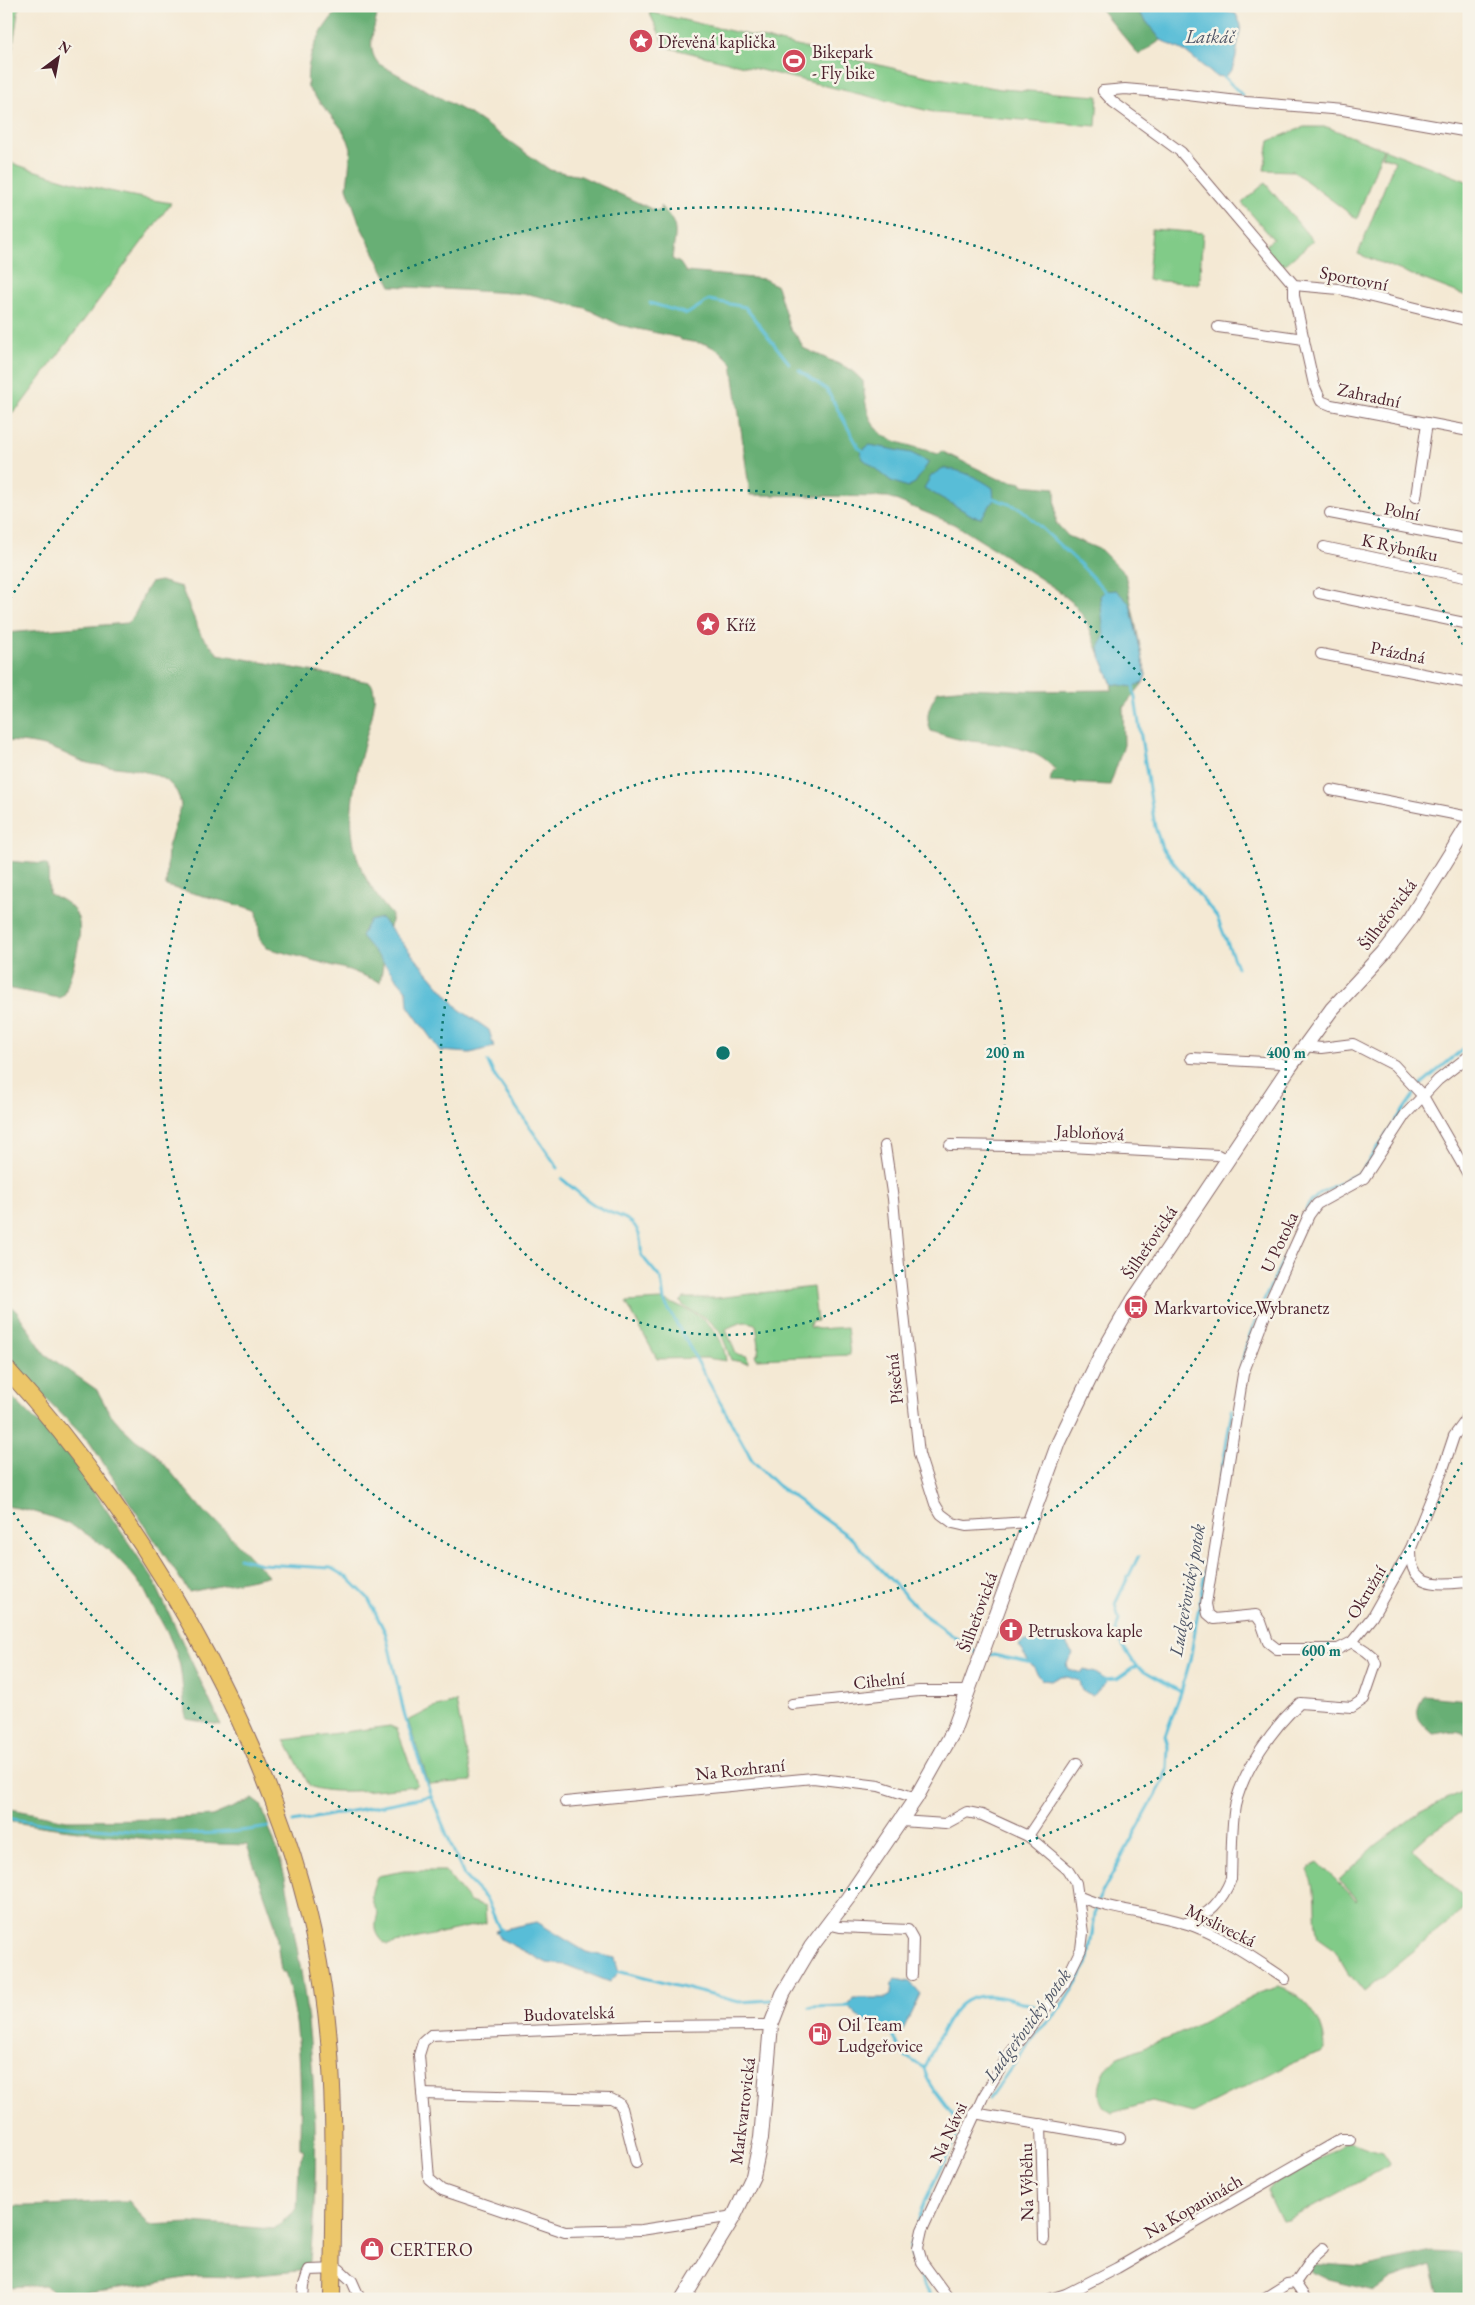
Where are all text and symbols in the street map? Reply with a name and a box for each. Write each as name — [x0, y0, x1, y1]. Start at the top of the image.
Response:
water label: Latkáč — [1184, 24, 1237, 49]
place icon: Dřevěná kaplička — [628, 28, 654, 54]
place label: Dřevěná kaplička — [658, 30, 777, 53]
north arrow — [32, 32, 82, 82]
text: N — [55, 36, 75, 58]
place label: Bikepark - Fly bike — [812, 40, 875, 84]
sports icon: Bikepark - Fly bike — [781, 48, 807, 74]
street label: Sportovní — [1318, 260, 1390, 296]
street label: Zahradní — [1336, 377, 1403, 413]
street label: Polní — [1382, 496, 1422, 526]
street label: K Rybníku — [1360, 528, 1441, 566]
place icon: Kříž — [695, 611, 721, 637]
place label: Kříž — [726, 613, 756, 636]
street label: Prázdná — [1369, 635, 1428, 669]
street label: Šilheřovická — [1353, 873, 1422, 954]
text: 200 m — [985, 1043, 1025, 1062]
text: 400 m — [1266, 1043, 1306, 1062]
centre of rings — [714, 1044, 732, 1062]
street label: Jabloňová — [1053, 1119, 1126, 1145]
street label: Šilheřovická — [1116, 1200, 1182, 1283]
street label: U Potoka — [1255, 1207, 1303, 1276]
bus stop icon: Markvartovice,Wybranetz — [1123, 1294, 1149, 1320]
place label: Markvartovice,Wybranetz — [1154, 1296, 1329, 1319]
street label: Písečná — [880, 1352, 908, 1405]
water label: Ludgeřovický potok — [1163, 1521, 1211, 1659]
street label: Okružní — [1341, 1561, 1391, 1623]
street label: Šilheřovická — [952, 1568, 1002, 1655]
church icon: Petruskova kaple — [998, 1617, 1024, 1643]
place label: Petruskova kaple — [1028, 1619, 1143, 1642]
text: 600 m — [1301, 1641, 1341, 1660]
street label: Cihelní — [852, 1666, 907, 1694]
street label: Na Rozhraní — [694, 1753, 786, 1785]
street label: Myslivecká — [1182, 1898, 1261, 1952]
water label: Ludgeřovický potok — [977, 1963, 1077, 2087]
street label: Budovatelská — [523, 2000, 616, 2026]
place label: Oil Team Ludgeřovice — [838, 2013, 923, 2057]
fuel station icon: Oil Team Ludgeřovice — [807, 2021, 833, 2047]
street label: Markvartovická — [724, 2055, 760, 2166]
street label: Na Návsi — [924, 2098, 972, 2166]
street label: Na Výběhu — [1014, 2142, 1038, 2221]
street label: Na Kopaninách — [1140, 2169, 1246, 2243]
shop icon: CERTERO — [359, 2236, 385, 2262]
place label: CERTERO — [390, 2238, 473, 2261]

